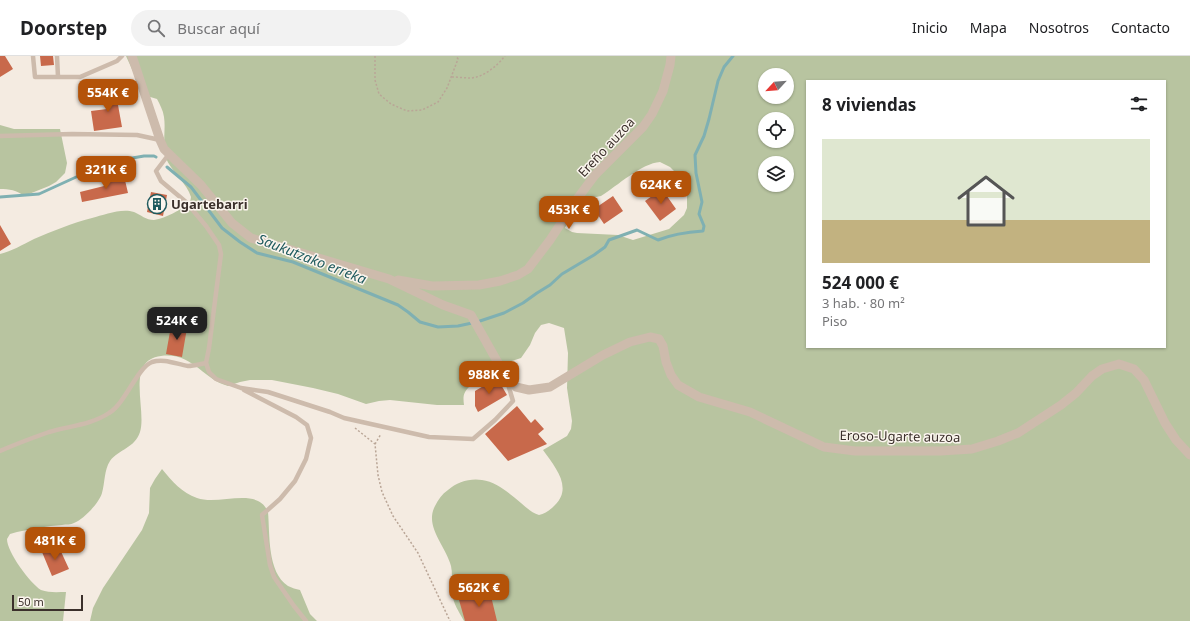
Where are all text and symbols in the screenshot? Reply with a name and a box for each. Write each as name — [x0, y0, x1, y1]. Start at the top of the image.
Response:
search box — [131, 10, 411, 46]
text: Doorstep — [20, 15, 107, 41]
icon: search — [145, 17, 167, 39]
text: Buscar aquí — [177, 18, 260, 38]
text: Inicio — [912, 18, 948, 37]
text: Mapa — [970, 18, 1007, 37]
text: Nosotros — [1029, 18, 1089, 37]
text: Contacto — [1111, 18, 1170, 37]
north arrow — [758, 68, 794, 104]
map controls — [758, 68, 794, 192]
pin: 554K € — [75, 79, 141, 113]
text: 554K € — [87, 83, 129, 101]
text: 8 viviendas — [822, 93, 916, 116]
icon: filters — [1128, 93, 1150, 115]
button: locate — [758, 112, 794, 148]
street label: Ereño auzoa — [574, 113, 638, 181]
pin: 321K € — [73, 156, 139, 190]
button: layers — [758, 156, 794, 192]
text: 321K € — [85, 160, 127, 178]
icon: home — [950, 165, 1022, 237]
pin: 624K € — [628, 171, 694, 205]
text: 624K € — [640, 175, 682, 193]
building icon: Ugartebarri — [146, 193, 168, 215]
place label: Ugartebarri — [171, 195, 248, 213]
pin: 453K € — [536, 196, 602, 230]
text: 453K € — [548, 200, 590, 218]
water label: Saukutzako erreka — [255, 229, 369, 288]
text: 524 000 € — [822, 271, 899, 294]
text: 3 hab. · 80 m² — [822, 294, 905, 312]
pin: 524K € — [144, 307, 210, 341]
text: 524K € — [156, 311, 198, 329]
text: Piso — [822, 312, 847, 330]
pin: 988K € — [456, 361, 522, 395]
text: 988K € — [468, 365, 510, 383]
street label: Eroso-Ugarte auzoa — [840, 426, 960, 446]
pin: 481K € — [22, 527, 88, 561]
text: 481K € — [34, 531, 76, 549]
pin: 562K € — [446, 574, 512, 608]
text: 562K € — [458, 578, 500, 596]
scale bar — [12, 593, 83, 612]
text: 50 m — [18, 594, 44, 609]

